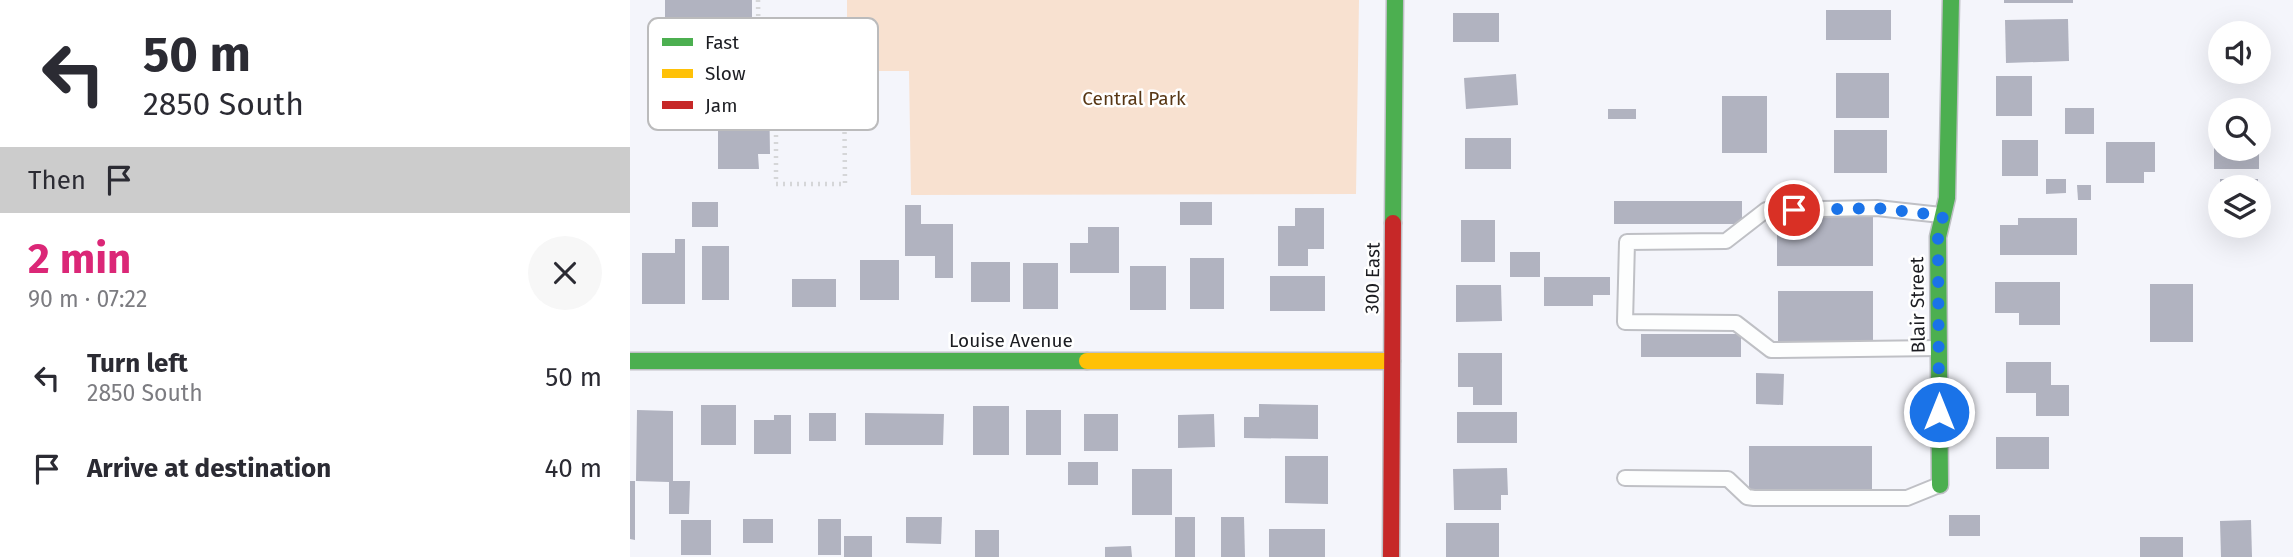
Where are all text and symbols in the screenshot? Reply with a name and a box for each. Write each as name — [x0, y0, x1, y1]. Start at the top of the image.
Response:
legend — [648, 18, 878, 130]
map controls — [2208, 21, 2271, 238]
button: sound — [2208, 21, 2271, 84]
text: 50 m — [143, 25, 251, 84]
icon: left — [28, 28, 119, 119]
text: Fast — [705, 31, 739, 54]
text: Slow — [705, 62, 746, 85]
text: 2850 South — [143, 85, 304, 123]
park label: Central Park — [1082, 87, 1186, 110]
text: Jam — [705, 94, 737, 117]
button: search — [2208, 98, 2271, 161]
icon: arrive — [100, 161, 138, 199]
text: Then — [28, 165, 86, 196]
button: layers — [2208, 175, 2271, 238]
pin — [1764, 180, 1824, 240]
icon: arrive — [1775, 191, 1813, 229]
text: 2 min — [28, 234, 131, 284]
button: close — [528, 236, 602, 310]
street label: 300 East — [1360, 242, 1385, 314]
street label: Blair Street — [1905, 256, 1930, 354]
text: 90 m · 07:22 — [28, 285, 147, 313]
street label: Louise Avenue — [949, 329, 1073, 352]
text: Turn left — [87, 348, 188, 379]
icon: left — [28, 359, 66, 397]
text: 50 m — [545, 362, 602, 393]
position arrow — [1902, 375, 1976, 449]
text: 2850 South — [87, 379, 203, 407]
icon: arrive — [28, 450, 66, 488]
text: Arrive at destination — [87, 453, 331, 484]
text: 40 m — [544, 453, 602, 484]

